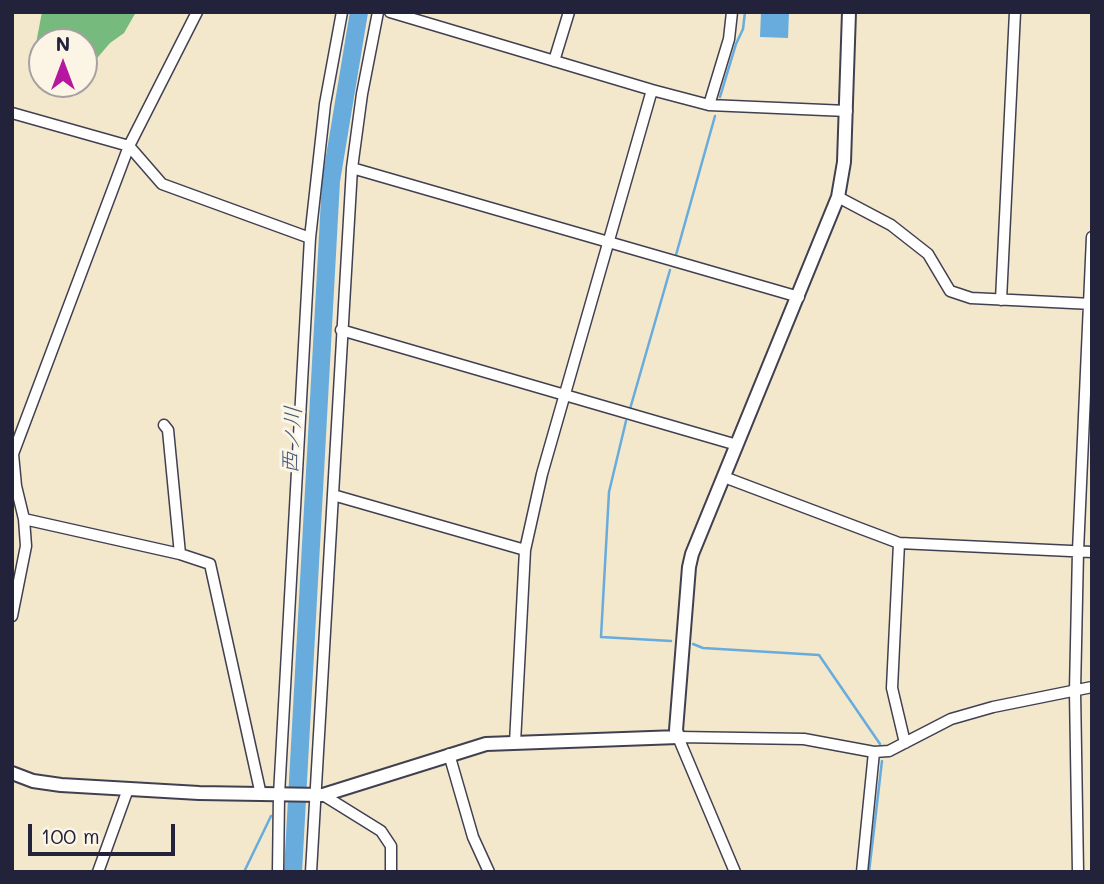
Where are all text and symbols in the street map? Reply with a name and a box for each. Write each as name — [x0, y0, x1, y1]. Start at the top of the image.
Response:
north arrow — [28, 28, 98, 98]
text: N — [56, 31, 70, 56]
water label: 西ノ川 — [276, 405, 308, 475]
scale bar — [32, 810, 178, 854]
text: 100 m — [41, 822, 100, 849]

